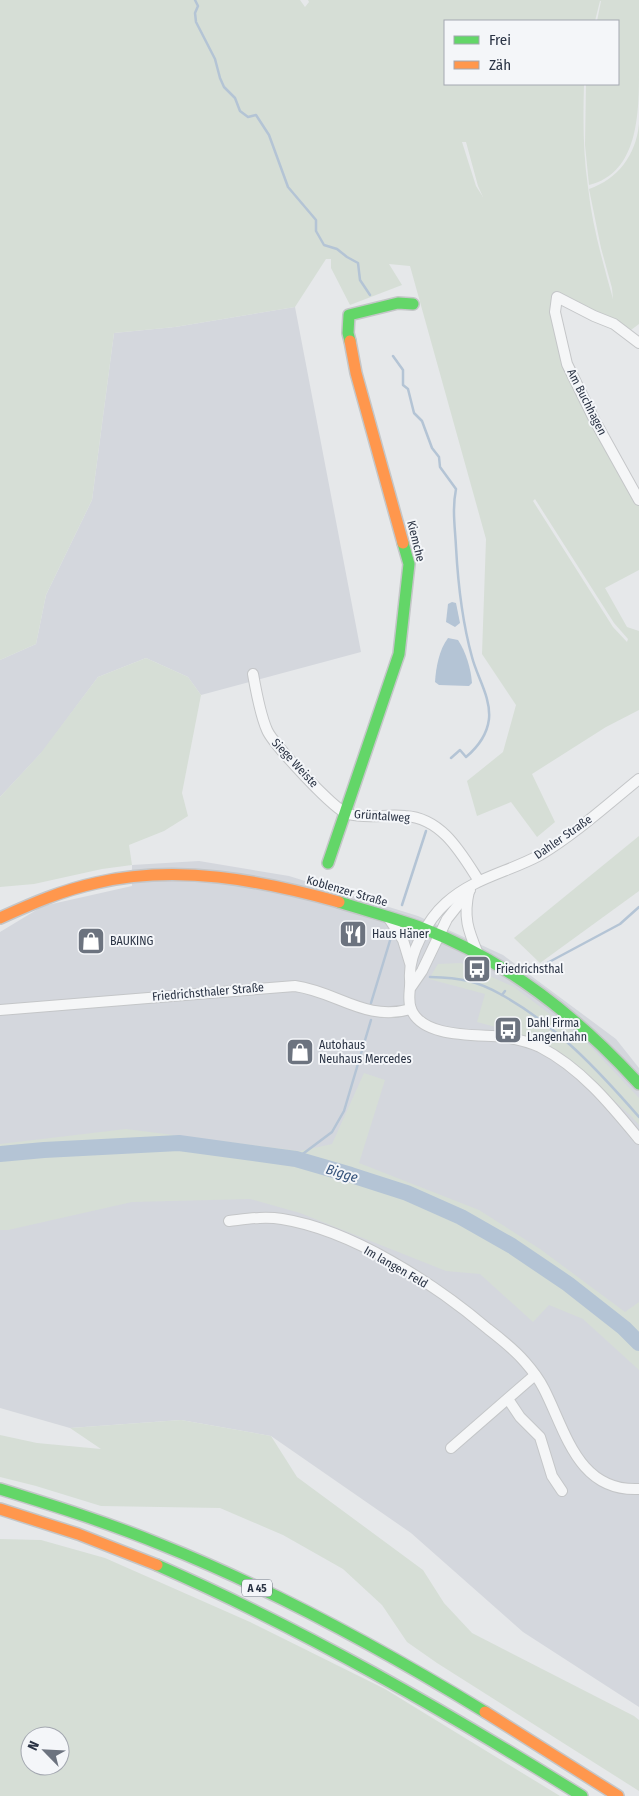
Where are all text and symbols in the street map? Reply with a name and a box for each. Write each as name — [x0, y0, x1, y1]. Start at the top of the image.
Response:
legend — [444, 20, 619, 85]
text: Frei — [489, 31, 511, 49]
text: Zäh — [489, 56, 511, 74]
street label: Am Buchhagen — [564, 367, 610, 437]
street label: Kiemche — [404, 519, 428, 563]
street label: Siege Weiste — [269, 736, 321, 790]
street label: Grüntalweg — [354, 807, 411, 825]
street label: Dahler Straße — [532, 812, 595, 862]
street label: Koblenzer Straße — [305, 873, 389, 909]
restaurant icon: Haus Häner — [338, 919, 368, 949]
shop icon: BAUKING — [76, 926, 106, 956]
place label: Haus Häner — [372, 927, 430, 941]
place label: BAUKING — [110, 934, 154, 948]
bus stop icon: Friedrichsthal — [462, 954, 492, 984]
place label: Friedrichsthal — [496, 962, 563, 976]
street label: Friedrichsthaler Straße — [152, 980, 265, 1004]
bus stop icon: Dahl Firma Langenhahn — [493, 1015, 523, 1045]
place label: Dahl Firma Langenhahn — [527, 1016, 587, 1044]
shop icon: Autohaus Neuhaus Mercedes — [285, 1037, 315, 1067]
place label: Autohaus Neuhaus Mercedes — [319, 1038, 412, 1066]
water label: Bigge — [324, 1161, 360, 1186]
street label: Im langen Feld — [362, 1243, 430, 1291]
road number: A 45 — [242, 1580, 272, 1596]
north arrow — [20, 1726, 70, 1776]
text: N — [24, 1739, 43, 1753]

